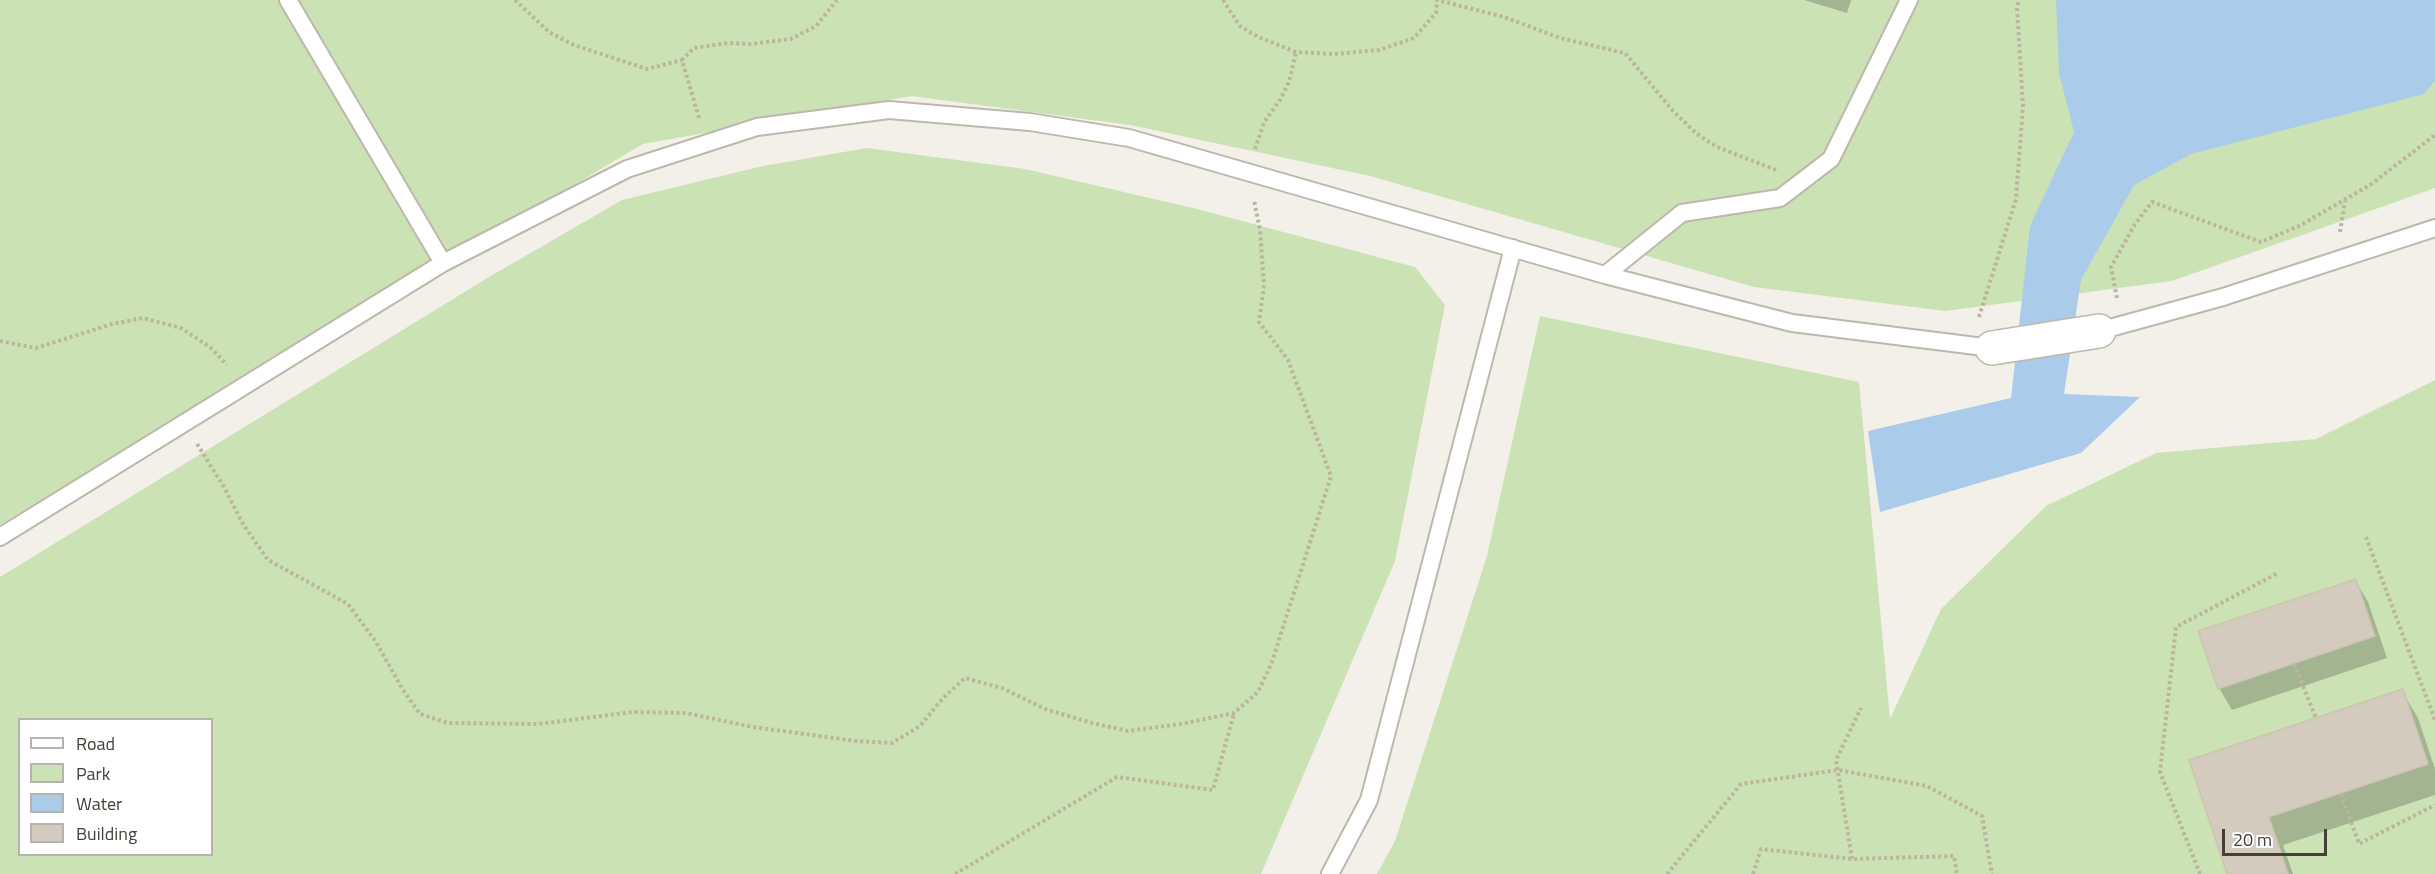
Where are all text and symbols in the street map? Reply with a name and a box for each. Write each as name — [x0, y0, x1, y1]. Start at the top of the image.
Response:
legend — [18, 718, 213, 856]
text: Road — [76, 730, 115, 757]
text: Park — [76, 760, 110, 787]
text: Water — [76, 790, 122, 817]
scale bar — [2225, 817, 2330, 855]
text: Building — [76, 820, 137, 847]
text: 20 m — [2233, 826, 2272, 853]

